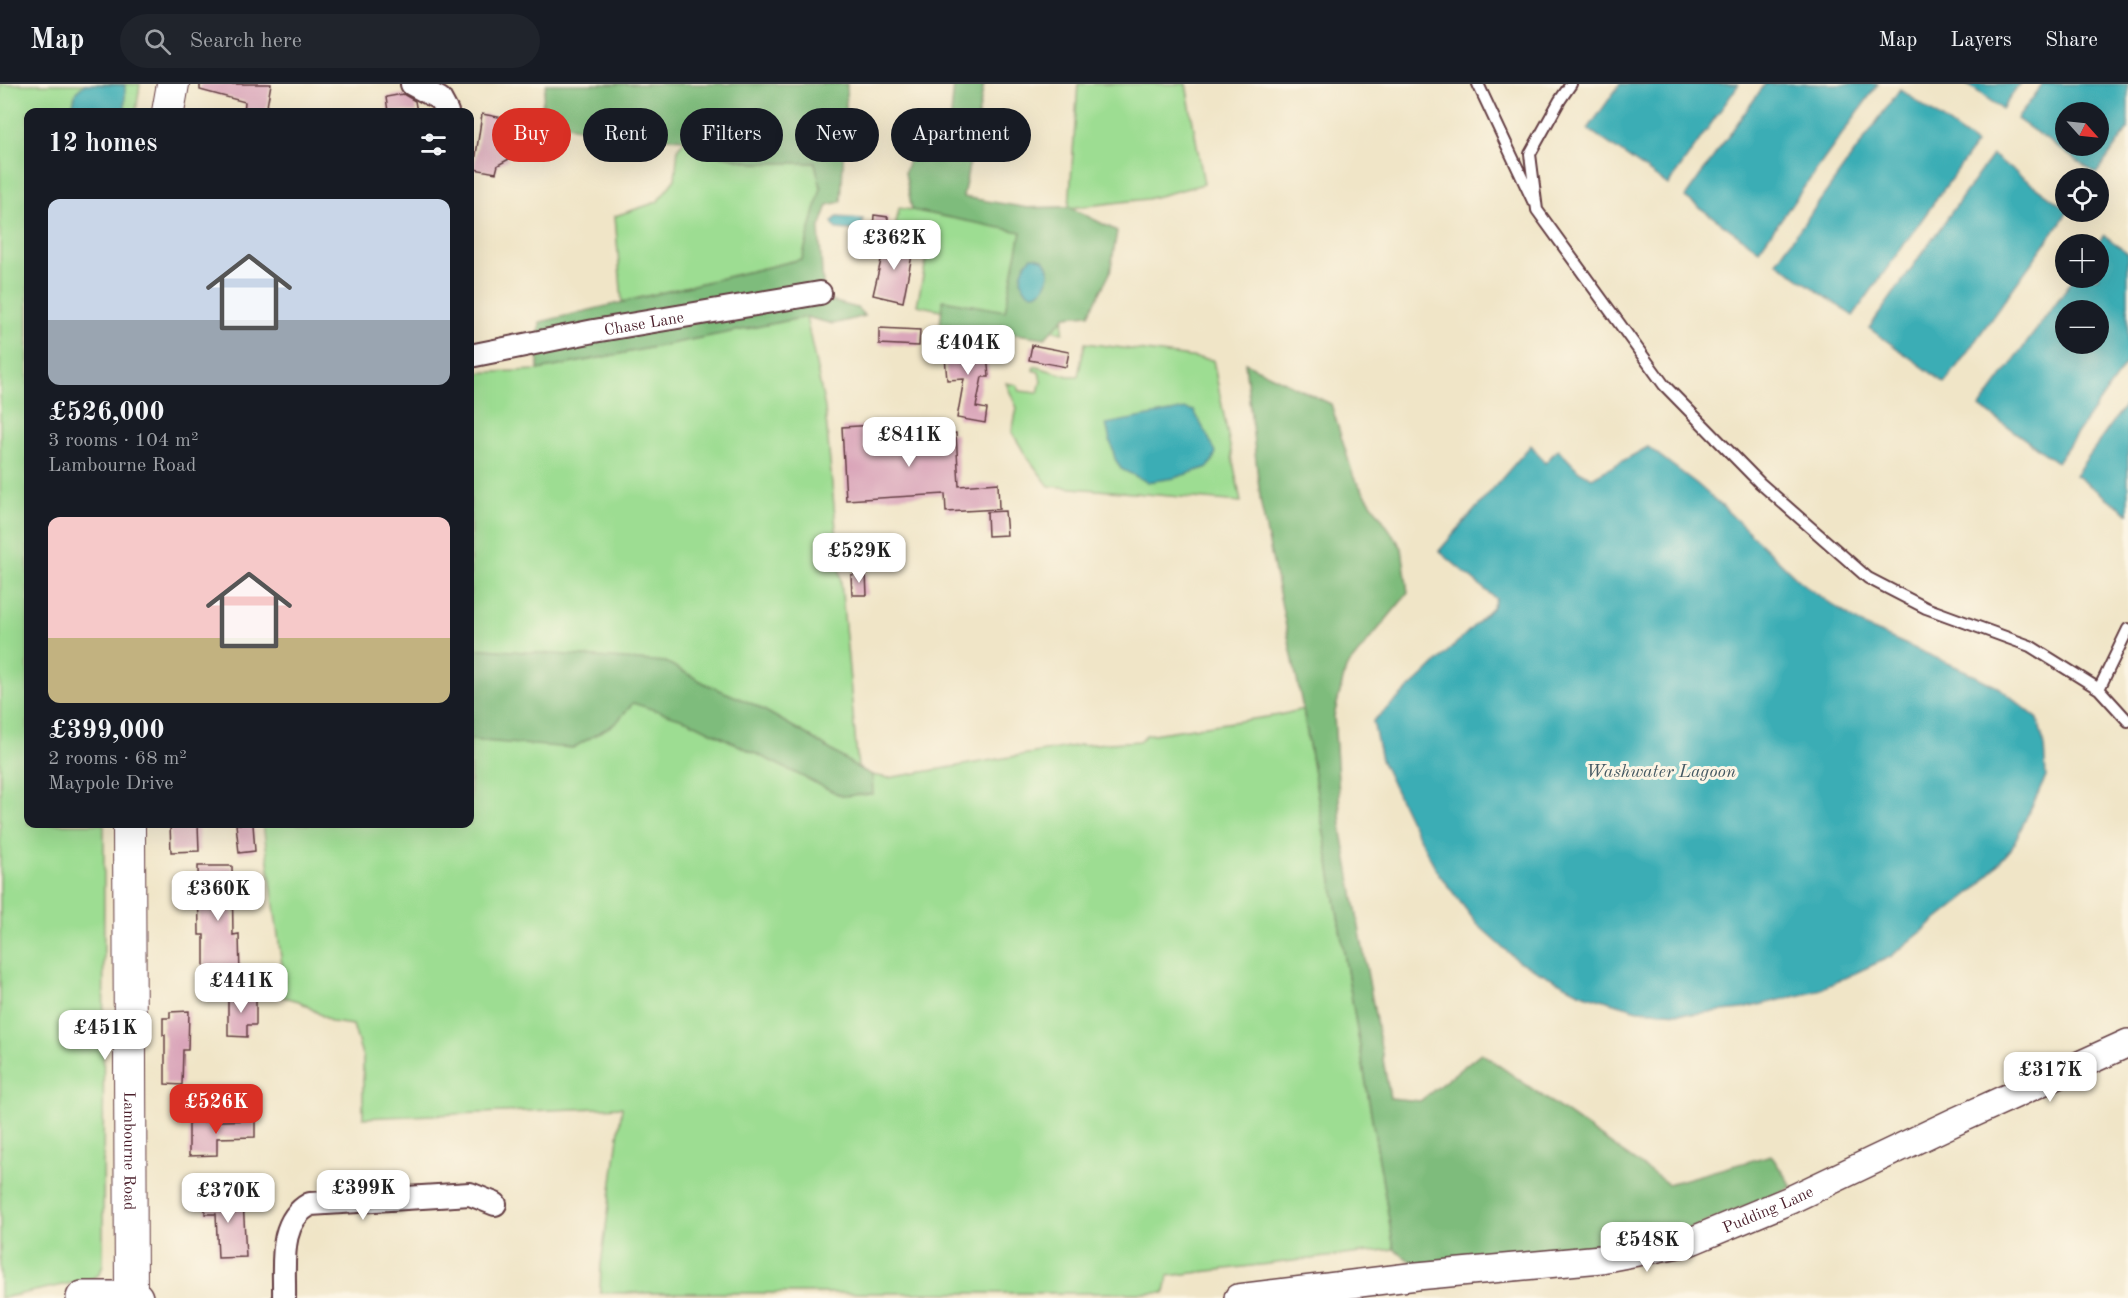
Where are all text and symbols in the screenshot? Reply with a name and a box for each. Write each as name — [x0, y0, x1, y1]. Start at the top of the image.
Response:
search box — [120, 14, 540, 68]
icon: search — [141, 25, 174, 58]
text: Map — [30, 27, 84, 55]
text: Search here — [189, 30, 302, 52]
text: Map — [1878, 30, 1917, 51]
text: Layers — [1950, 30, 2012, 51]
text: Share — [2045, 30, 2098, 51]
north arrow — [2055, 102, 2109, 156]
map controls — [2055, 102, 2109, 354]
chip: Buy — [492, 108, 571, 162]
chip: Rent — [583, 108, 668, 162]
chip: Filters — [680, 108, 783, 162]
chip: New — [795, 108, 879, 162]
chip: Apartment — [891, 108, 1031, 162]
icon: filters — [417, 128, 450, 161]
text: 12 homes — [48, 131, 157, 157]
button: locate — [2055, 168, 2109, 222]
pin: £362K — [852, 220, 936, 271]
text: £362K — [862, 229, 926, 249]
button: + — [2055, 234, 2109, 288]
icon: home — [195, 238, 303, 346]
button: − — [2055, 300, 2109, 354]
street label: Chase Lane — [603, 310, 685, 339]
pin: £404K — [926, 325, 1010, 376]
text: £404K — [936, 334, 1000, 354]
text: £526,000 — [48, 400, 164, 426]
pin: £841K — [867, 417, 951, 468]
text: £841K — [877, 426, 941, 446]
text: 3 rooms · 104 m² — [48, 431, 198, 451]
text: Lambourne Road — [48, 456, 196, 476]
pin: £529K — [817, 533, 901, 584]
text: £529K — [827, 542, 891, 562]
icon: home — [195, 556, 303, 664]
text: £399,000 — [48, 718, 164, 744]
text: 2 rooms · 68 m² — [48, 749, 187, 769]
water label: Washwater Lagoon — [1586, 763, 1736, 781]
text: Maypole Drive — [48, 774, 173, 794]
pin: £360K — [176, 871, 260, 922]
text: £360K — [186, 880, 250, 900]
pin: £441K — [199, 963, 283, 1014]
text: £441K — [209, 972, 273, 992]
pin: £451K — [63, 1010, 147, 1061]
text: £451K — [73, 1019, 137, 1039]
pin: £317K — [2008, 1052, 2092, 1103]
text: £317K — [2018, 1061, 2082, 1081]
pin: £526K — [174, 1084, 258, 1135]
street label: Lambourne Road — [120, 1092, 137, 1210]
text: £526K — [184, 1093, 248, 1113]
pin: £399K — [321, 1170, 405, 1221]
pin: £370K — [186, 1173, 270, 1224]
text: £399K — [331, 1179, 395, 1199]
text: £370K — [196, 1182, 260, 1202]
street label: Pudding Lane — [1721, 1184, 1816, 1237]
pin: £548K — [1605, 1222, 1689, 1273]
text: £548K — [1615, 1231, 1679, 1251]

